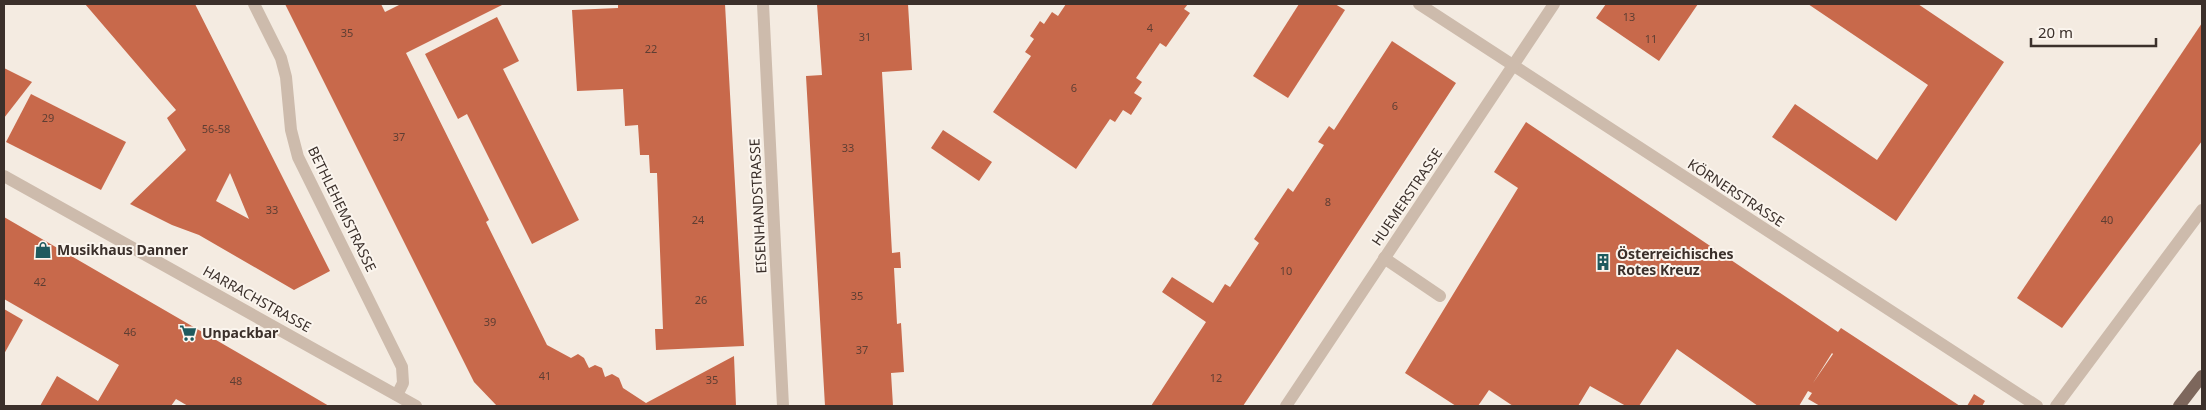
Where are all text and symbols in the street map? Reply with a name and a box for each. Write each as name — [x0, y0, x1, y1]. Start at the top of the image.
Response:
house number: 13 — [1623, 9, 1635, 24]
scale bar — [2031, 15, 2156, 47]
house number: 4 — [1147, 20, 1154, 35]
text: 20 m — [2038, 22, 2073, 42]
house number: 35 — [341, 25, 353, 40]
house number: 31 — [859, 29, 871, 44]
house number: 11 — [1645, 31, 1657, 46]
house number: 22 — [645, 41, 657, 56]
house number: 6 — [1071, 80, 1077, 95]
house number: 6 — [1392, 98, 1398, 113]
house number: 29 — [42, 110, 54, 125]
house number: 56-58 — [202, 121, 230, 136]
house number: 37 — [393, 129, 405, 144]
street label: EISENHANDSTRASSE — [744, 138, 771, 274]
house number: 33 — [842, 140, 854, 155]
street label: BETHLEHEMSTRASSE — [304, 143, 381, 275]
street label: HUEMERSTRASSE — [1367, 144, 1446, 249]
street label: KÖRNERSTRASSE — [1684, 154, 1788, 231]
house number: 8 — [1325, 194, 1331, 209]
house number: 33 — [266, 202, 278, 217]
house number: 24 — [692, 212, 705, 227]
house number: 40 — [2101, 212, 2113, 227]
shop icon: Musikhaus Danner — [33, 240, 53, 260]
place label: Musikhaus Danner — [57, 240, 189, 259]
place label: Österreichisches Rotes Kreuz — [1617, 244, 1734, 279]
building icon: Österreichisches Rotes Kreuz — [1593, 252, 1613, 272]
street label: HARRACHSTRASSE — [200, 261, 315, 336]
house number: 10 — [1280, 263, 1292, 278]
house number: 42 — [34, 274, 46, 289]
house number: 35 — [851, 288, 863, 303]
house number: 26 — [695, 292, 707, 307]
house number: 39 — [484, 314, 496, 329]
supermarket icon: Unpackbar — [178, 323, 198, 343]
place label: Unpackbar — [202, 323, 279, 342]
house number: 46 — [124, 324, 136, 339]
house number: 37 — [856, 342, 868, 357]
house number: 41 — [539, 368, 551, 383]
house number: 12 — [1210, 370, 1222, 385]
house number: 35 — [706, 372, 718, 387]
house number: 48 — [230, 373, 242, 388]

